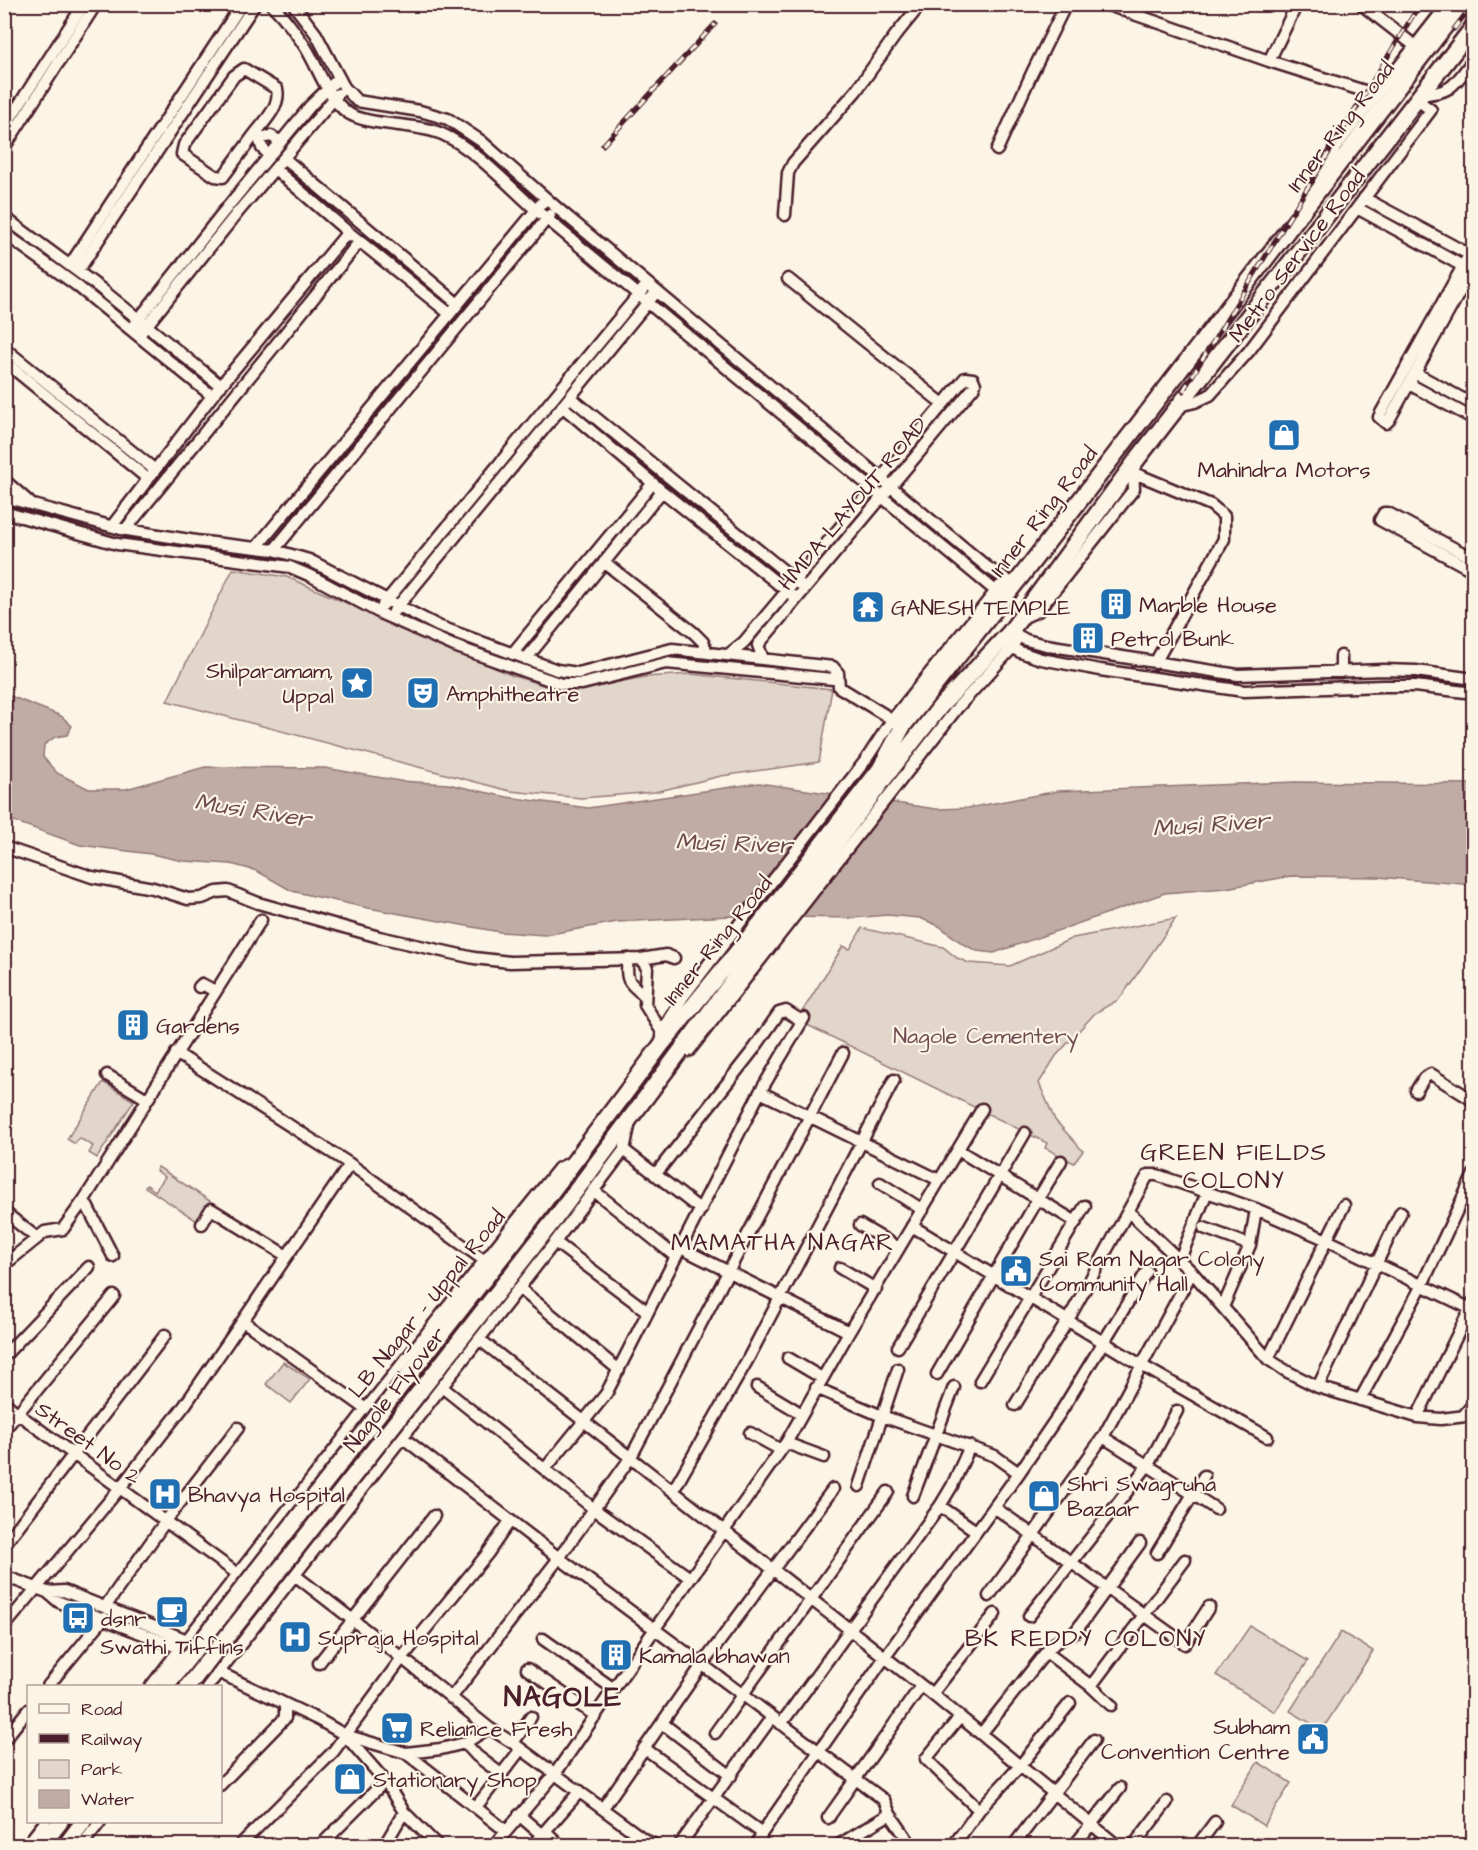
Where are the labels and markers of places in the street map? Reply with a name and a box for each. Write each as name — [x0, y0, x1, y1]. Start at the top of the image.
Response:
shop icon: Mahindra Motors — [1266, 417, 1302, 453]
place label: Mahindra Motors — [1197, 455, 1371, 486]
building icon: Marble House — [1098, 586, 1134, 622]
temple icon: GANESH TEMPLE — [850, 589, 886, 625]
place label: Marble House — [1139, 590, 1277, 621]
place label: GANESH TEMPLE — [891, 593, 1071, 624]
building icon: Petrol Bunk — [1070, 620, 1106, 656]
place label: Petrol Bunk — [1111, 624, 1234, 655]
place label: Shilparamam, Uppal — [206, 656, 334, 712]
place icon: Shilparamam, Uppal — [339, 665, 375, 701]
theatre icon: Amphitheatre — [405, 675, 441, 711]
place label: Amphitheatre — [446, 679, 580, 710]
building icon: Gardens — [115, 1007, 151, 1043]
place label: Gardens — [156, 1011, 240, 1042]
place label: Sai Ram Nagar Colony Community Hall — [1039, 1244, 1265, 1301]
public building icon: Sai Ram Nagar Colony Community Hall — [998, 1253, 1034, 1289]
place label: Shri Swagruha Bazaar — [1067, 1469, 1216, 1525]
hospital icon: Bhavya Hospital — [147, 1476, 183, 1512]
shop icon: Shri Swagruha Bazaar — [1026, 1478, 1062, 1514]
place label: Bhavya Hospital — [188, 1480, 345, 1512]
cafe icon: Swathi Tiffins — [154, 1594, 190, 1630]
bus stop icon: dsnr — [60, 1600, 96, 1636]
place label: dsnr — [101, 1604, 146, 1635]
hospital icon: Supraja Hospital — [277, 1619, 313, 1655]
place label: Supraja Hospital — [318, 1623, 479, 1654]
place label: Swathi Tiffins — [100, 1632, 244, 1663]
building icon: Kamala bhawan — [598, 1637, 634, 1673]
place label: Kamala bhawan — [639, 1641, 790, 1672]
supermarket icon: Reliance Fresh — [379, 1710, 415, 1746]
place label: Subham Convention Centre — [1101, 1712, 1290, 1768]
place label: Reliance Fresh — [420, 1714, 573, 1745]
public building icon: Subham Convention Centre — [1295, 1721, 1331, 1757]
shop icon: Stationary Shop — [332, 1761, 368, 1797]
place label: Stationary Shop — [373, 1765, 537, 1797]

